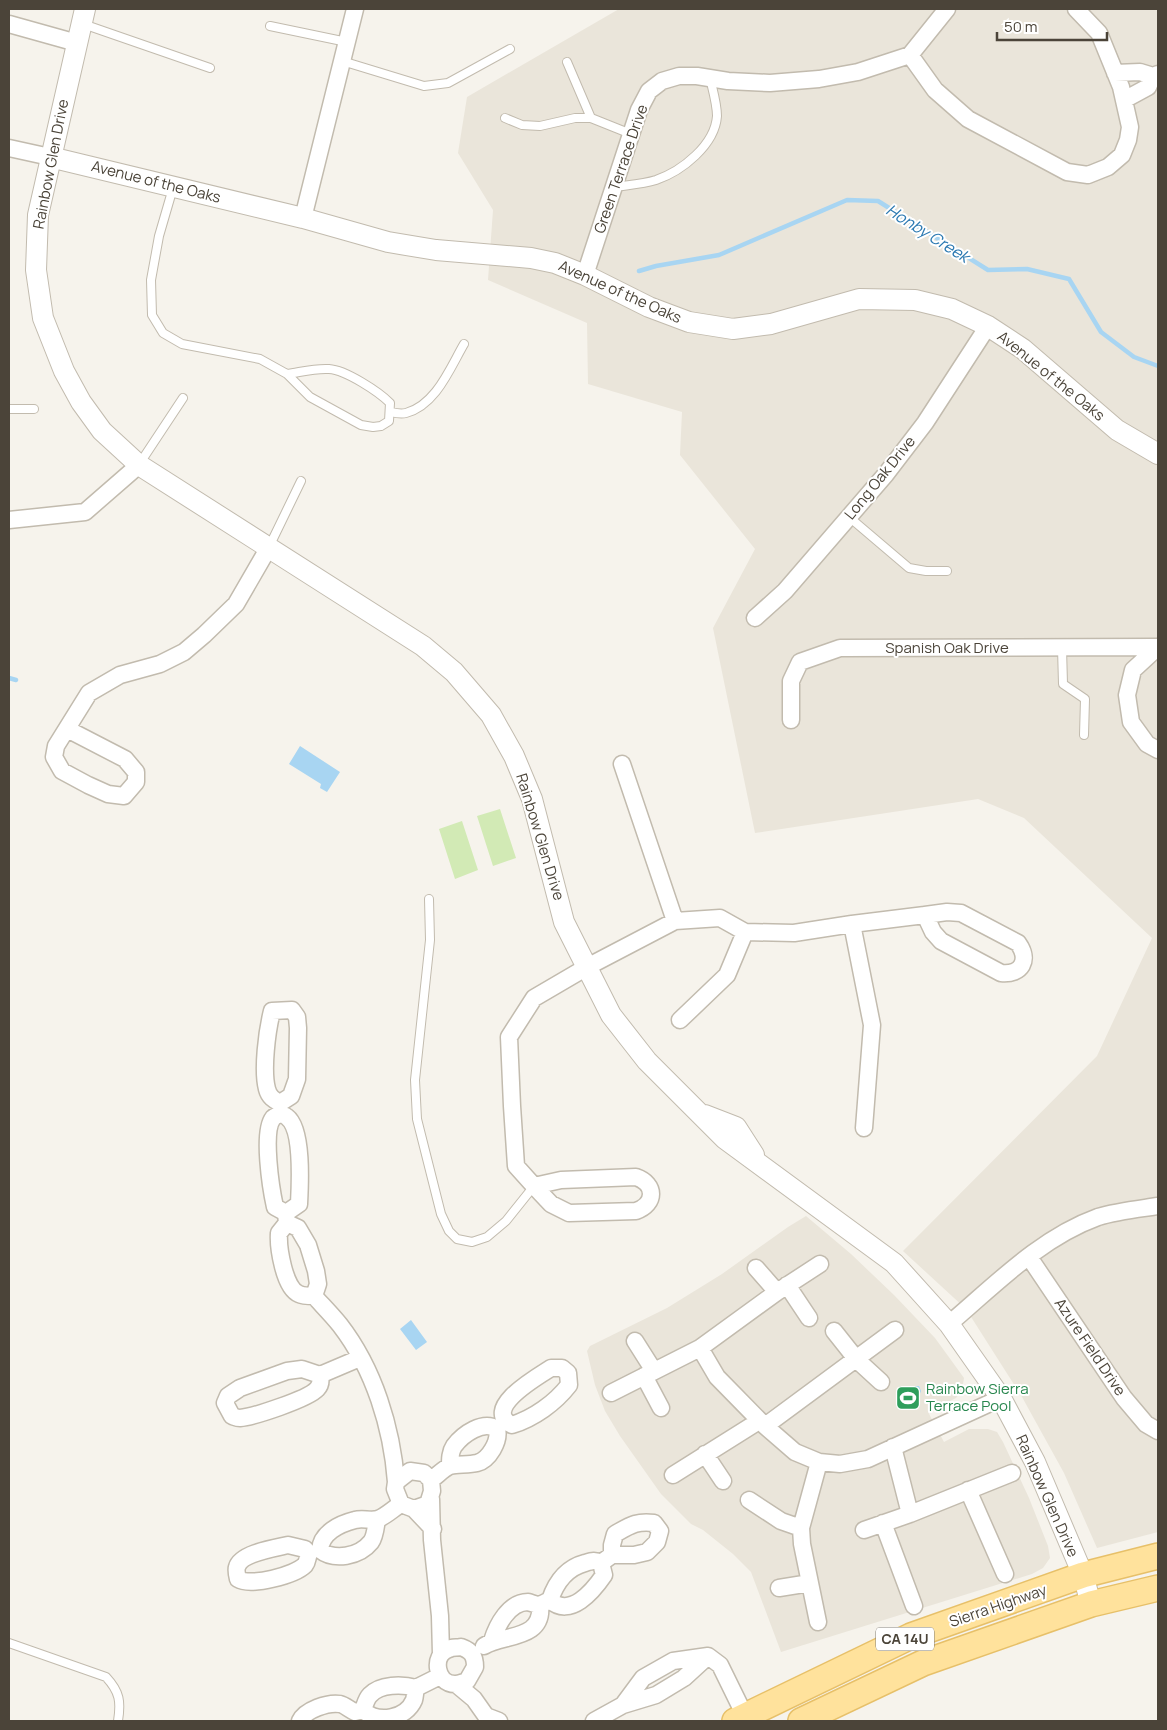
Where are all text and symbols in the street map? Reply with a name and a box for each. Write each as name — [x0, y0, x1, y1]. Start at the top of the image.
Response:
scale bar — [997, 10, 1107, 42]
text: 50 m — [1004, 16, 1038, 37]
street label: Rainbow Glen Drive — [28, 97, 73, 231]
street label: Green Terrace Drive — [589, 101, 653, 236]
street label: Avenue of the Oaks — [89, 155, 223, 208]
water label: Honby Creek — [882, 199, 976, 268]
street label: Avenue of the Oaks — [555, 255, 685, 328]
street label: Avenue of the Oaks — [993, 326, 1110, 426]
street label: Long Oak Drive — [839, 431, 920, 524]
street label: Spanish Oak Drive — [885, 637, 1009, 658]
street label: Rainbow Glen Drive — [511, 771, 570, 903]
street label: Azure Field Drive — [1050, 1294, 1131, 1400]
place label: Rainbow Sierra Terrace Pool — [926, 1378, 1029, 1416]
sports icon: Rainbow Sierra Terrace Pool — [895, 1385, 921, 1411]
street label: Rainbow Glen Drive — [1011, 1431, 1084, 1560]
street label: Sierra Highway — [946, 1579, 1049, 1632]
road number: CA 14U — [876, 1628, 934, 1650]

